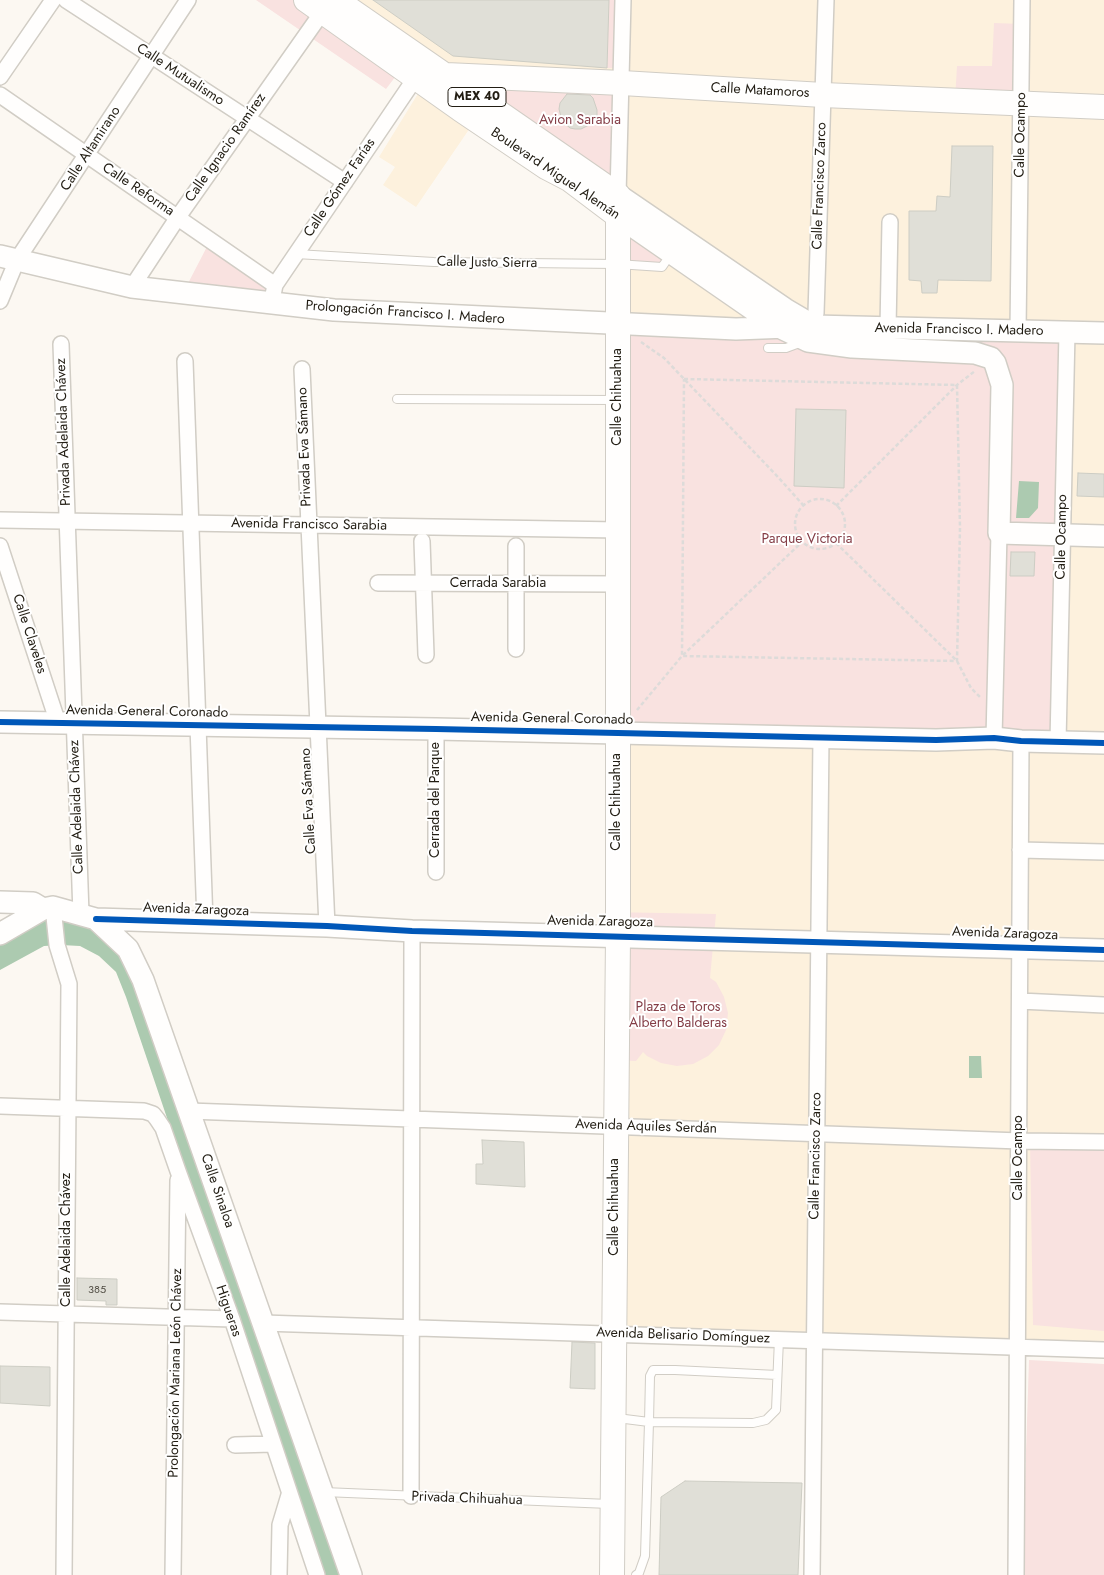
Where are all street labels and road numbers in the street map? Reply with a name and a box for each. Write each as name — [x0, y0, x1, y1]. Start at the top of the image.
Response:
street label: Calle Mutualismo — [133, 40, 227, 110]
street label: Calle Matamoros — [710, 80, 810, 102]
road number: MEX 40 — [448, 88, 506, 106]
street label: Calle Ignacio Ramírez — [182, 90, 270, 206]
street label: Calle Ocampo — [1012, 92, 1030, 178]
street label: Calle Altamirano — [57, 103, 125, 195]
street label: Calle Francisco Zarco — [809, 122, 831, 250]
street label: Boulevard Miguel Alemán — [487, 124, 623, 224]
street label: Calle Gómez Farías — [301, 135, 379, 241]
street label: Calle Reforma — [99, 160, 177, 220]
street label: Calle Justo Sierra — [437, 254, 537, 272]
street label: Prolongación Francisco I. Madero — [305, 298, 505, 328]
street label: Avenida Francisco I. Madero — [874, 320, 1044, 340]
street label: Calle Chihuahua — [610, 348, 626, 446]
street label: Privada Adelaida Chávez — [53, 358, 75, 506]
street label: Privada Eva Sámano — [295, 387, 315, 507]
street label: Calle Ocampo — [1053, 494, 1071, 580]
street label: Avenida Francisco Sarabia — [231, 515, 387, 535]
street label: Cerrada Sarabia — [450, 576, 546, 592]
street label: Calle Claveles — [8, 592, 50, 676]
street label: Avenida General Coronado — [66, 702, 228, 722]
street label: Avenida General Coronado — [471, 709, 633, 729]
street label: Calle Adelaida Chávez — [66, 740, 88, 874]
street label: Cerrada del Parque — [428, 742, 444, 858]
street label: Calle Eva Sámano — [298, 748, 320, 854]
street label: Calle Chihuahua — [609, 753, 625, 851]
street label: Avenida Zaragoza — [143, 900, 249, 920]
street label: Avenida Zaragoza — [547, 913, 653, 931]
street label: Avenida Zaragoza — [952, 924, 1058, 944]
street label: Calle Francisco Zarco — [806, 1092, 826, 1220]
street label: Calle Ocampo — [1011, 1115, 1027, 1201]
street label: Avenida Aquiles Serdán — [575, 1116, 717, 1138]
street label: Calle Sinaloa — [196, 1152, 238, 1230]
street label: Calle Chihuahua — [607, 1158, 623, 1256]
street label: Calle Adelaida Chávez — [59, 1173, 75, 1307]
street label: Prolongación Mariana León Chávez — [166, 1268, 186, 1478]
street label: Higueras — [211, 1283, 245, 1339]
street label: Avenida Belisario Domínguez — [596, 1325, 770, 1347]
street label: Privada Chihuahua — [411, 1489, 523, 1509]

